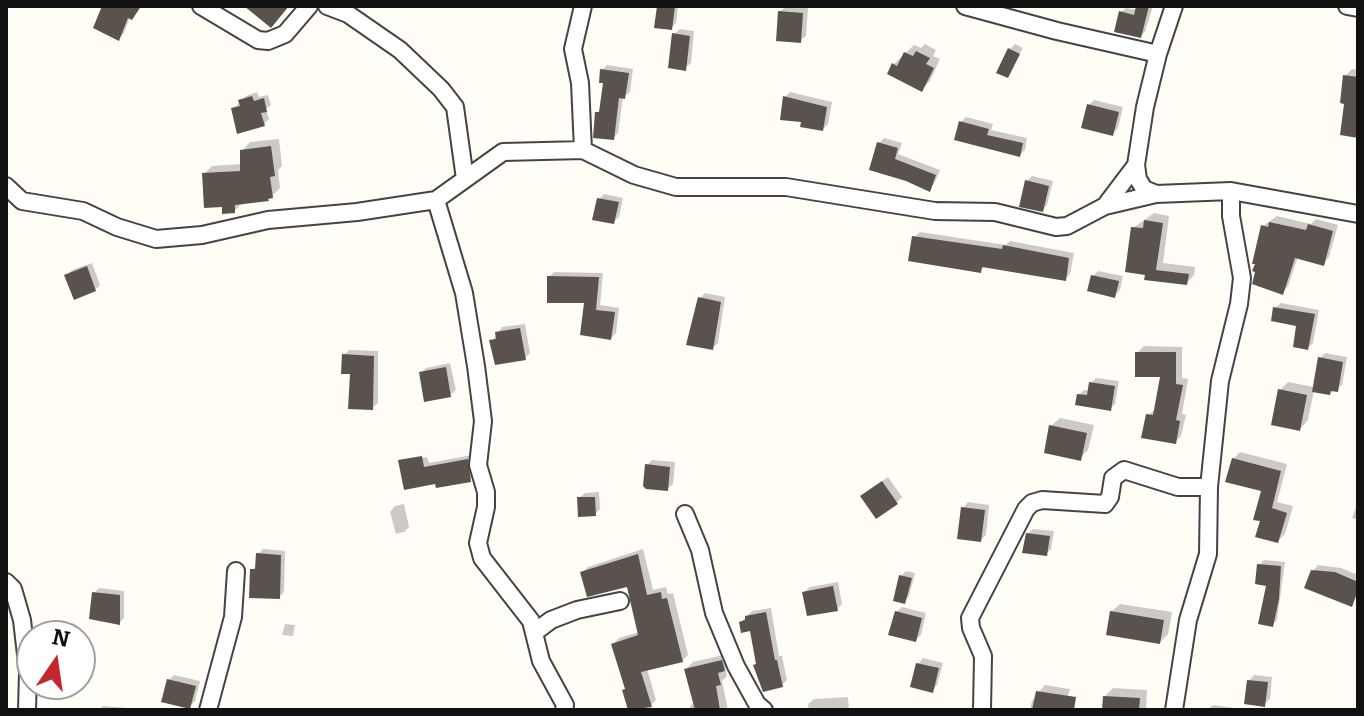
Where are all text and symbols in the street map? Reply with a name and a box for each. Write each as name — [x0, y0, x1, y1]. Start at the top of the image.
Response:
north arrow — [16, 620, 96, 700]
text: N — [50, 623, 72, 653]

